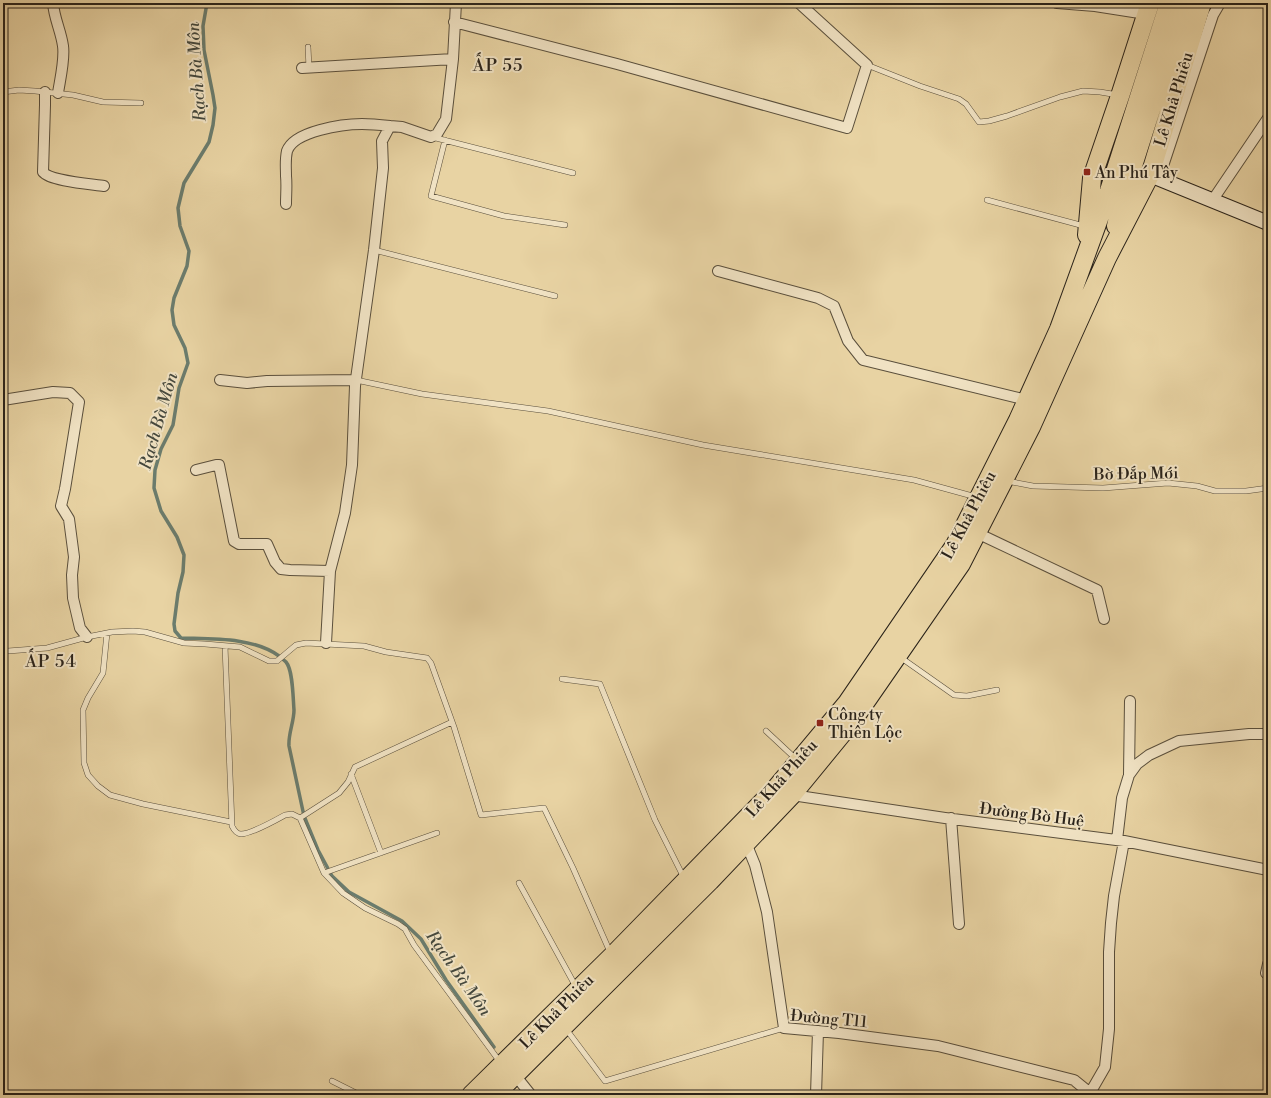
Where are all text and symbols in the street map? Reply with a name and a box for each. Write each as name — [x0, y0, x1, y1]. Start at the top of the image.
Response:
water label: Rạch Bà Môn — [183, 21, 212, 123]
street label: Lê Khả Phiêu — [1150, 50, 1198, 149]
district label: ẤP 55 — [472, 52, 523, 77]
place label: An Phú Tây — [1094, 163, 1178, 183]
marker: An Phú Tây — [1082, 167, 1092, 177]
water label: Rạch Bà Môn — [134, 370, 183, 473]
street label: Bờ Đắp Mới — [1092, 463, 1179, 485]
street label: Lê Khả Phiêu — [937, 468, 1001, 563]
district label: ẤP 54 — [24, 648, 77, 673]
place label: Công ty Thiên Lộc — [828, 705, 902, 743]
marker: Công ty Thiên Lộc — [815, 718, 825, 728]
street label: Lê Khả Phiêu — [742, 736, 822, 822]
street label: Đường Bờ Huệ — [978, 799, 1085, 831]
water label: Rạch Bà Môn — [420, 926, 496, 1021]
street label: Lê Khả Phiêu — [515, 970, 598, 1053]
street label: Đường T11 — [790, 1006, 868, 1032]

